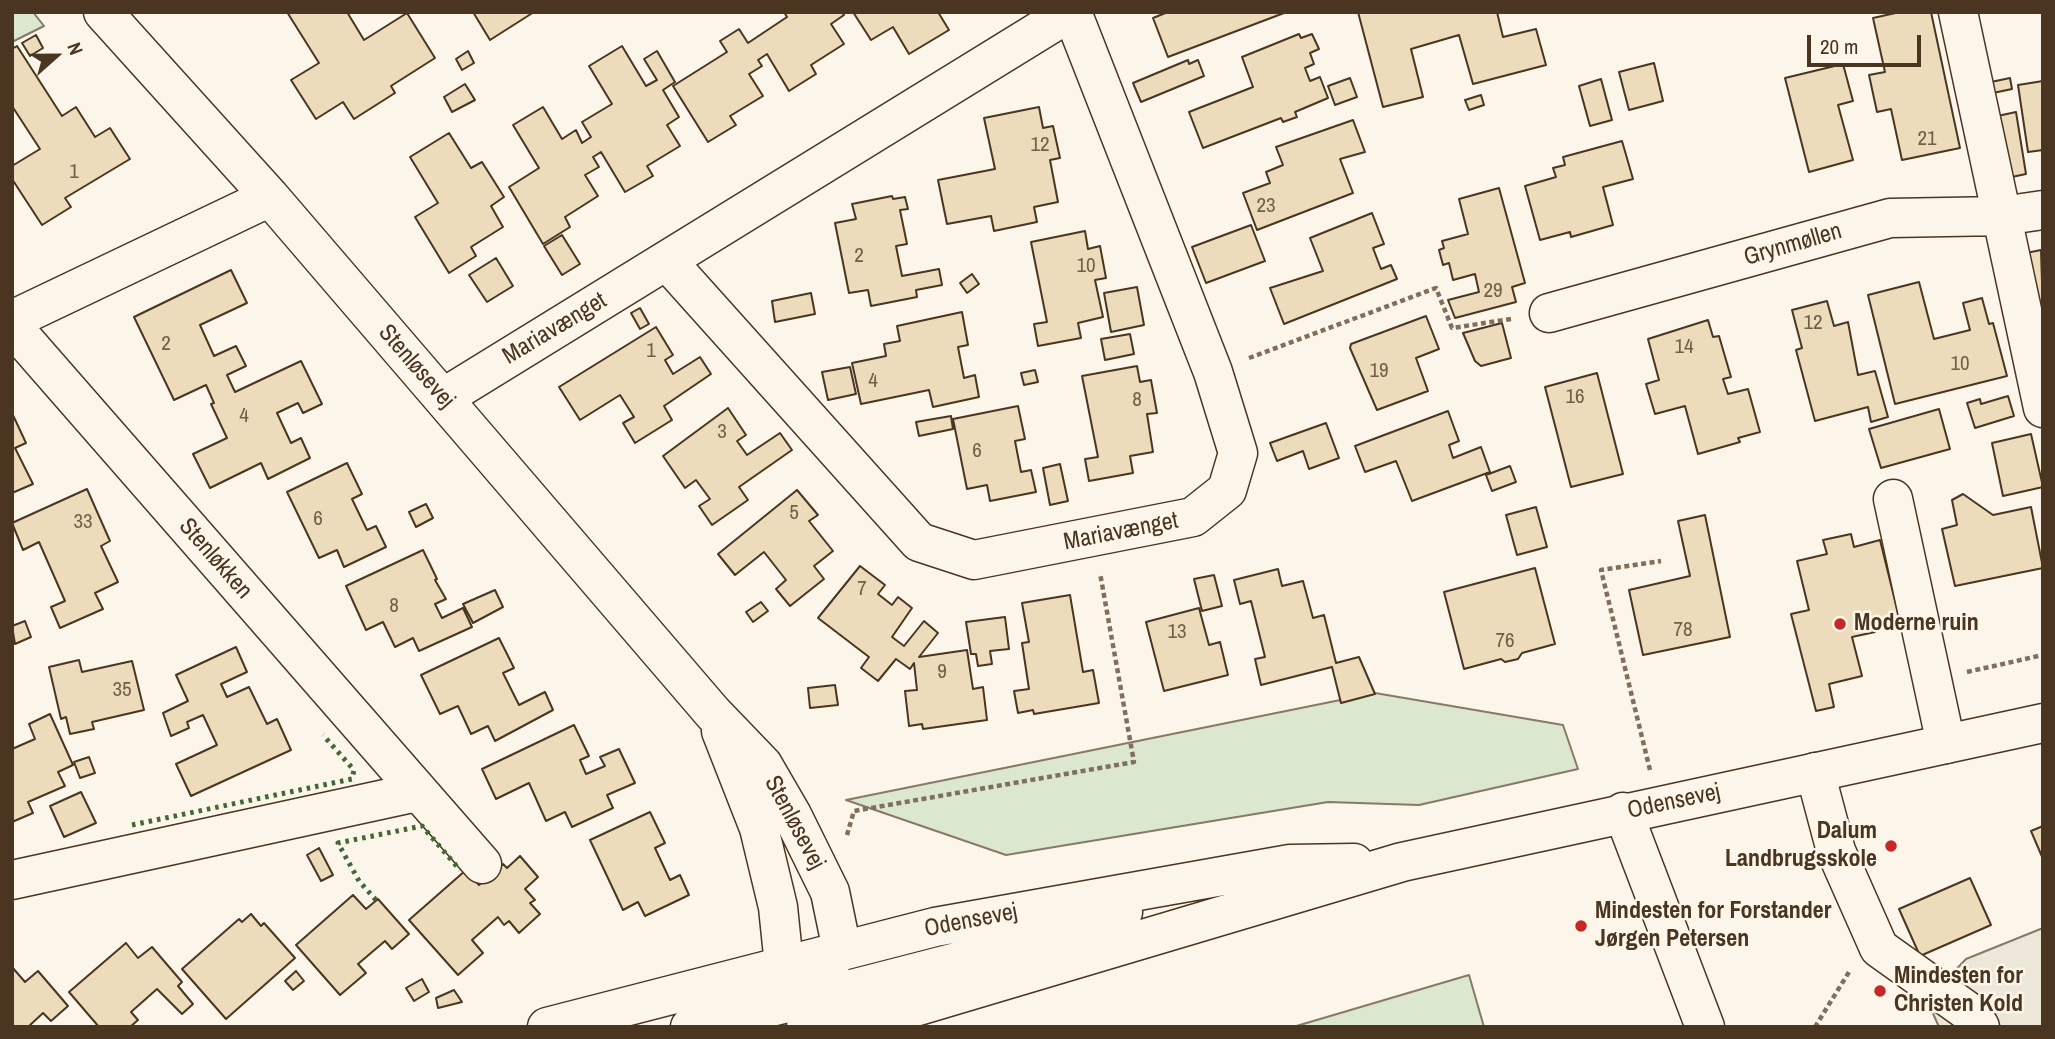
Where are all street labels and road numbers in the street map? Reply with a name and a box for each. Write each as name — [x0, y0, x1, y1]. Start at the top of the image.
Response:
street label: Grynmøllen — [1741, 217, 1845, 273]
street label: Mariavænget — [498, 287, 612, 371]
street label: Stenløsevej — [372, 319, 460, 415]
street label: Mariavænget — [1061, 507, 1181, 557]
street label: Stenløkken — [172, 513, 258, 605]
street label: Stenløsevej — [757, 771, 831, 875]
street label: Odensevej — [1625, 778, 1723, 826]
street label: Odensevej — [922, 898, 1020, 944]

